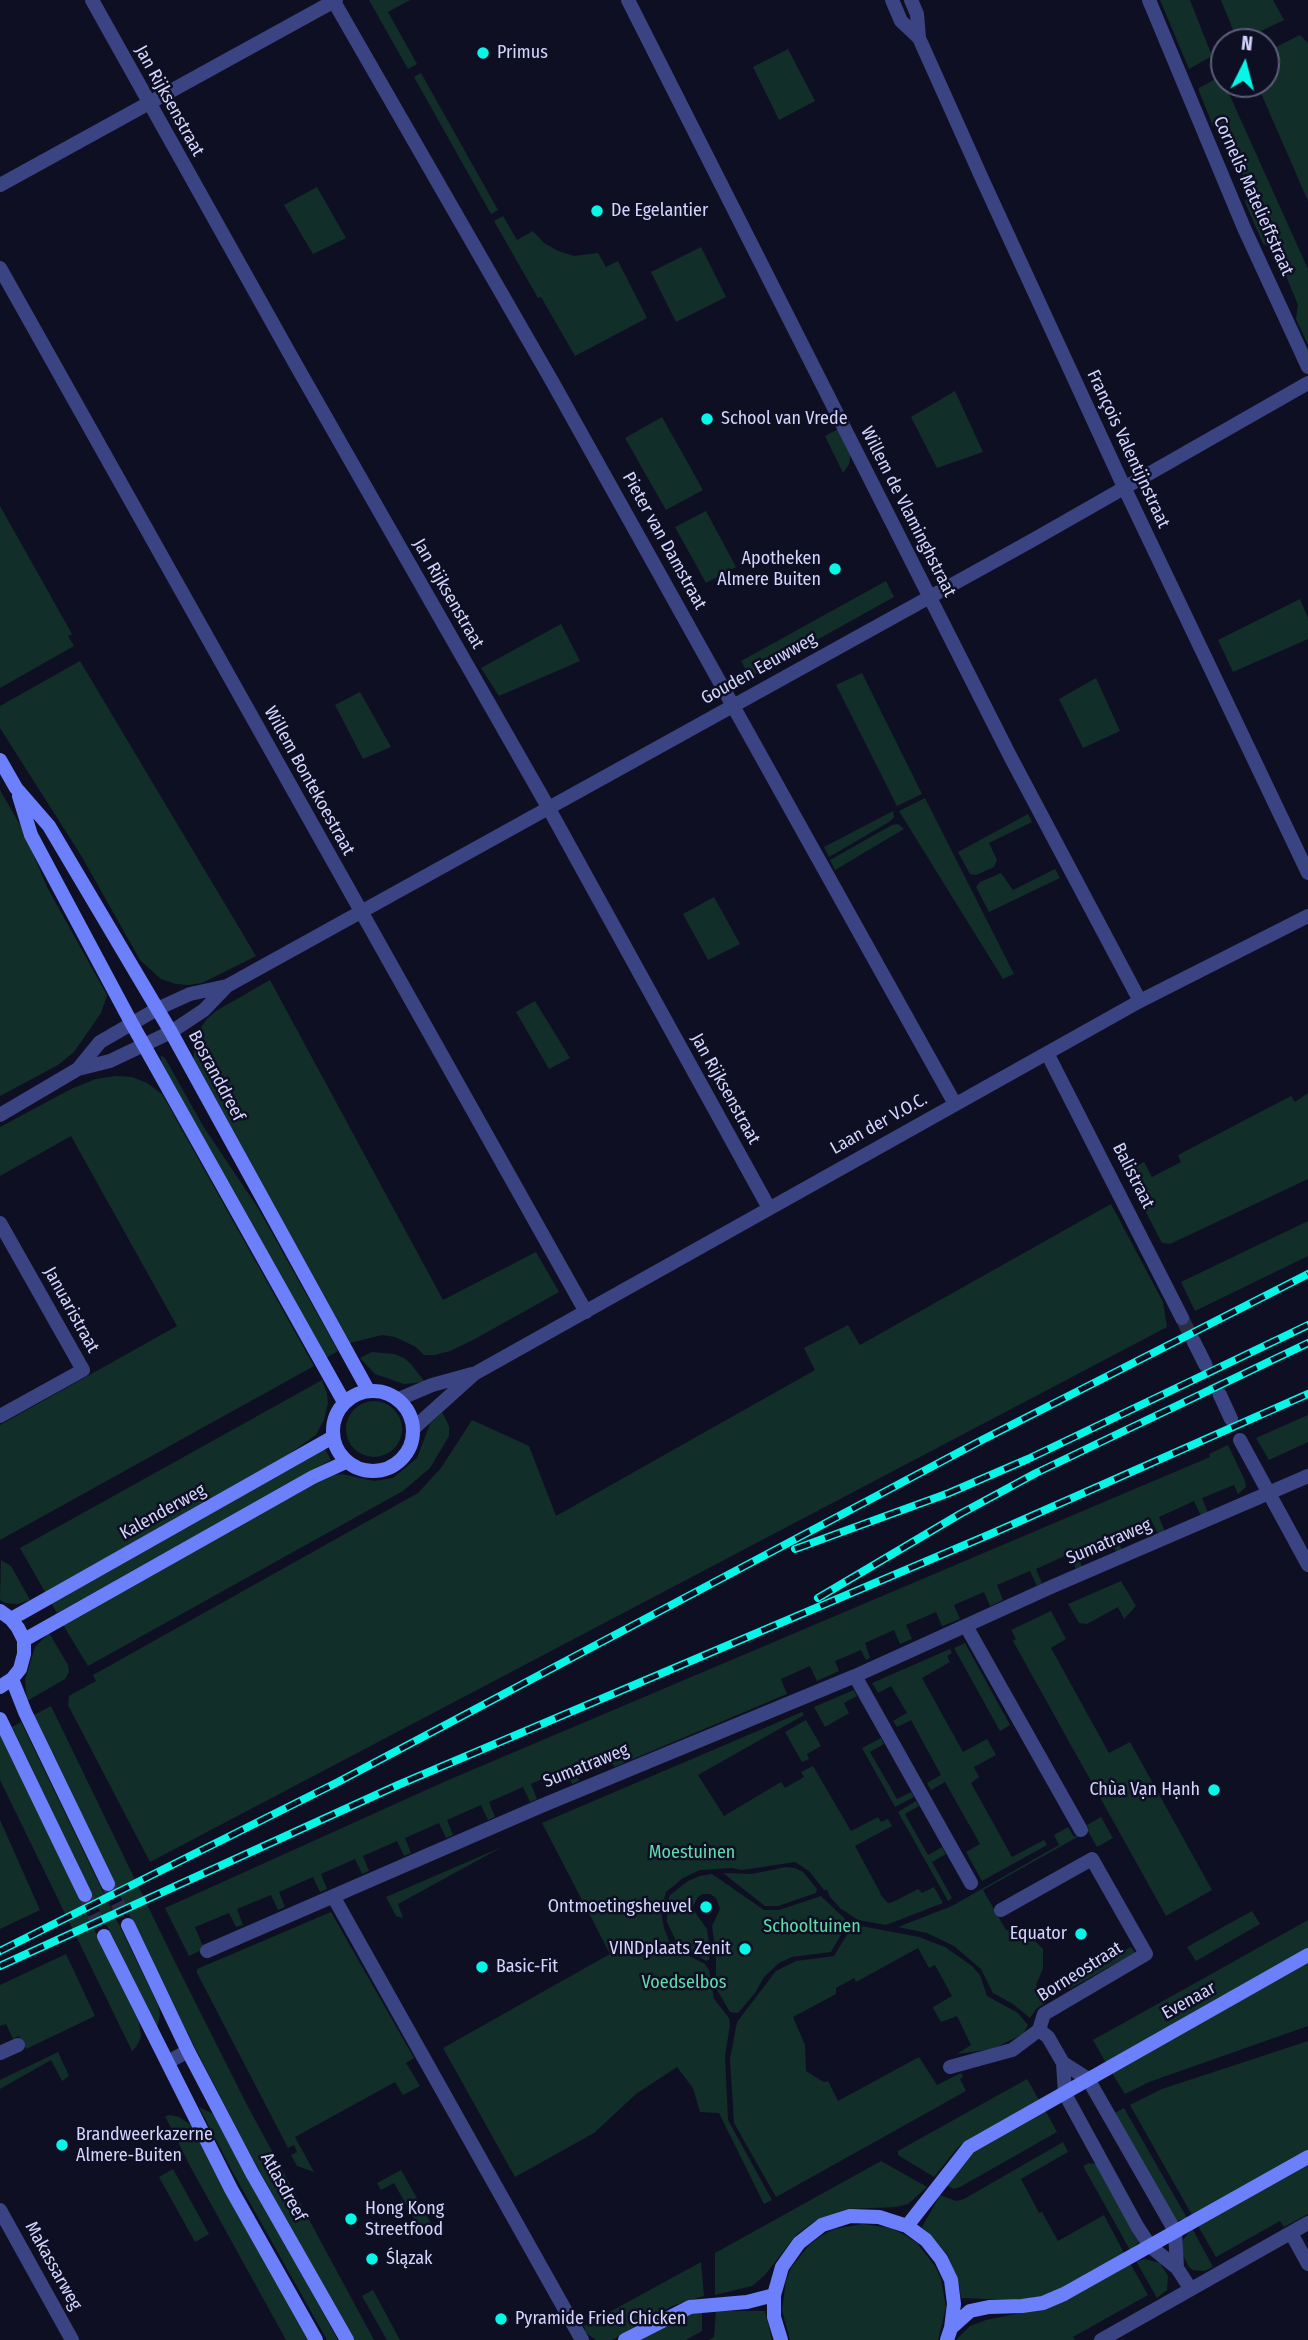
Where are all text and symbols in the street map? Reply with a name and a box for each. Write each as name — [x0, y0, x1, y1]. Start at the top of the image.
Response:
north arrow — [1210, 28, 1280, 98]
text: N — [1240, 32, 1254, 56]
street label: Jan Rijksenstraat — [130, 42, 208, 160]
place label: Primus — [497, 42, 548, 64]
marker: Primus — [475, 45, 491, 61]
street label: Cornelis Matelieffstraat — [1208, 113, 1298, 279]
place label: De Egelantier — [611, 200, 708, 222]
marker: De Egelantier — [589, 203, 605, 219]
street label: François Valentijnstraat — [1082, 367, 1174, 531]
place label: School van Vrede — [721, 408, 848, 430]
marker: School van Vrede — [699, 411, 715, 427]
street label: Willem de Vlaminghstraat — [856, 423, 960, 601]
street label: Pieter van Damstraat — [617, 468, 711, 614]
street label: Jan Rijksenstraat — [408, 535, 488, 653]
place label: Apotheken Almere Buiten — [717, 548, 821, 590]
marker: Apotheken Almere Buiten — [827, 561, 843, 577]
street label: Gouden Eeuwweg — [697, 628, 821, 710]
street label: Willem Bontekoestraat — [259, 703, 359, 859]
street label: Bosranddreef — [183, 1027, 249, 1125]
street label: Jan Rijksenstraat — [686, 1030, 764, 1148]
street label: Laan der V.O.C. — [827, 1089, 931, 1159]
street label: Balistraat — [1107, 1140, 1159, 1212]
street label: Januaristraat — [39, 1263, 103, 1357]
street label: Kalenderweg — [116, 1480, 210, 1544]
street label: Sumatraweg — [1063, 1514, 1155, 1570]
street label: Sumatraweg — [540, 1739, 632, 1793]
place label: Chùa Vạn Hạnh — [1089, 1779, 1200, 1801]
marker: Chùa Vạn Hạnh — [1206, 1782, 1222, 1798]
park label: Moestuinen — [649, 1842, 735, 1864]
place label: Ontmoetingsheuvel — [548, 1896, 692, 1918]
marker: Ontmoetingsheuvel — [698, 1899, 714, 1915]
park label: Schooltuinen — [763, 1916, 861, 1938]
place label: Equator — [1010, 1923, 1067, 1945]
marker: Equator — [1073, 1926, 1089, 1942]
street label: Borneostraat — [1033, 1937, 1127, 2007]
place label: VINDplaats Zenit — [609, 1938, 731, 1960]
marker: VINDplaats Zenit — [737, 1941, 753, 1957]
place label: Basic-Fit — [496, 1956, 558, 1978]
marker: Basic-Fit — [474, 1959, 490, 1975]
park label: Voedselbos — [642, 1972, 726, 1994]
street label: Evenaar — [1158, 1977, 1220, 2025]
place label: Brandweerkazerne Almere-Buiten — [76, 2124, 213, 2166]
marker: Brandweerkazerne Almere-Buiten — [54, 2137, 70, 2153]
street label: Atlasdreef — [255, 2149, 311, 2225]
place label: Hong Kong Streetfood — [365, 2198, 444, 2240]
marker: Hong Kong Streetfood — [343, 2211, 359, 2227]
street label: Makassarweg — [20, 2218, 86, 2314]
place label: Ślązak — [386, 2248, 433, 2270]
marker: Ślązak — [364, 2251, 380, 2267]
place label: Pyramide Fried Chicken — [515, 2308, 686, 2330]
marker: Pyramide Fried Chicken — [493, 2311, 509, 2327]

